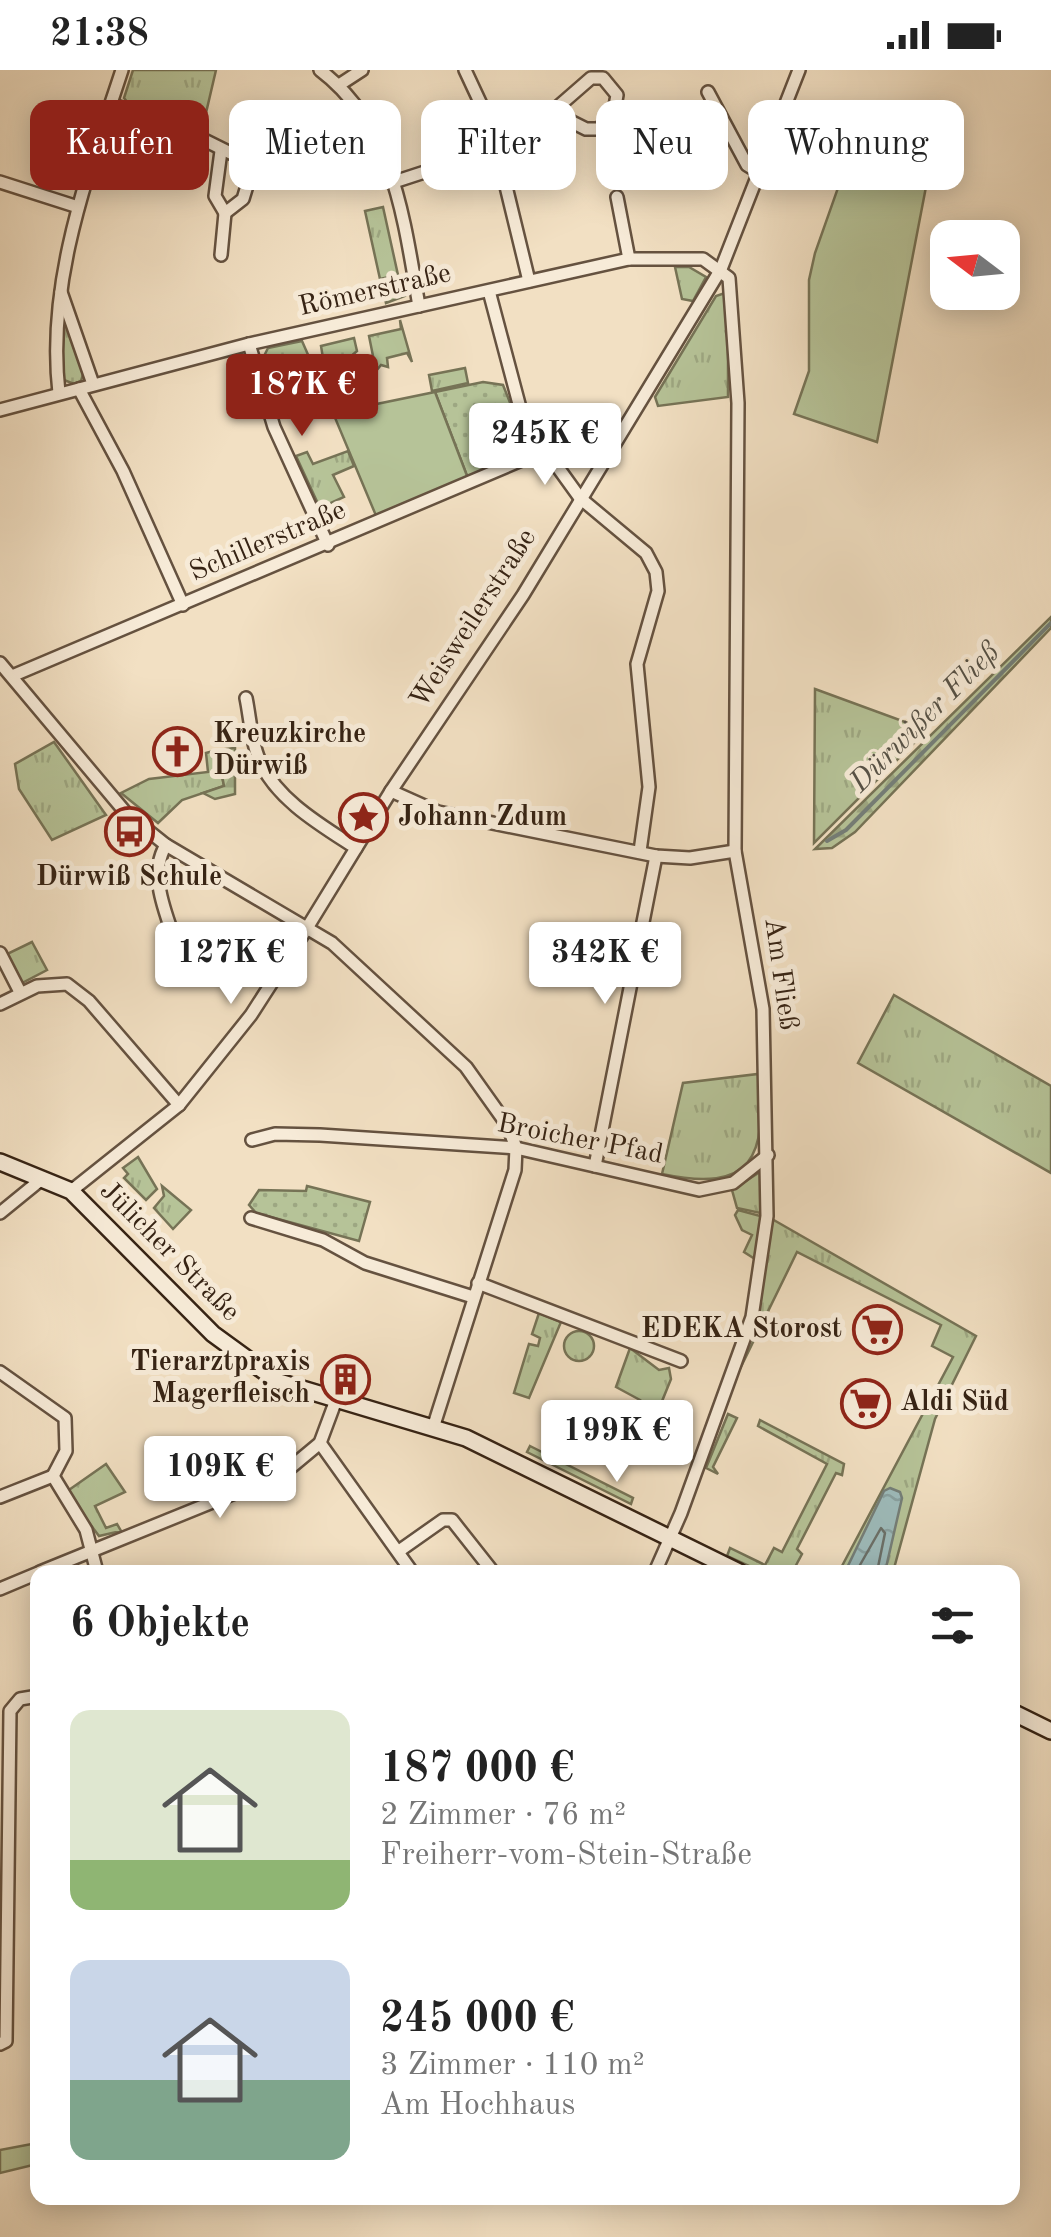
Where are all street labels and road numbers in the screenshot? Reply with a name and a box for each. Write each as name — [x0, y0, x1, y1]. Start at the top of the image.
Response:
street label: Römerstraße — [296, 260, 454, 322]
street label: Schillerstraße — [186, 497, 350, 587]
street label: Weisweilerstraße — [406, 524, 542, 714]
street label: Am Fließ — [758, 916, 802, 1032]
street label: Broicher Pfad — [495, 1110, 665, 1170]
street label: Jülicher Straße — [94, 1177, 244, 1327]

